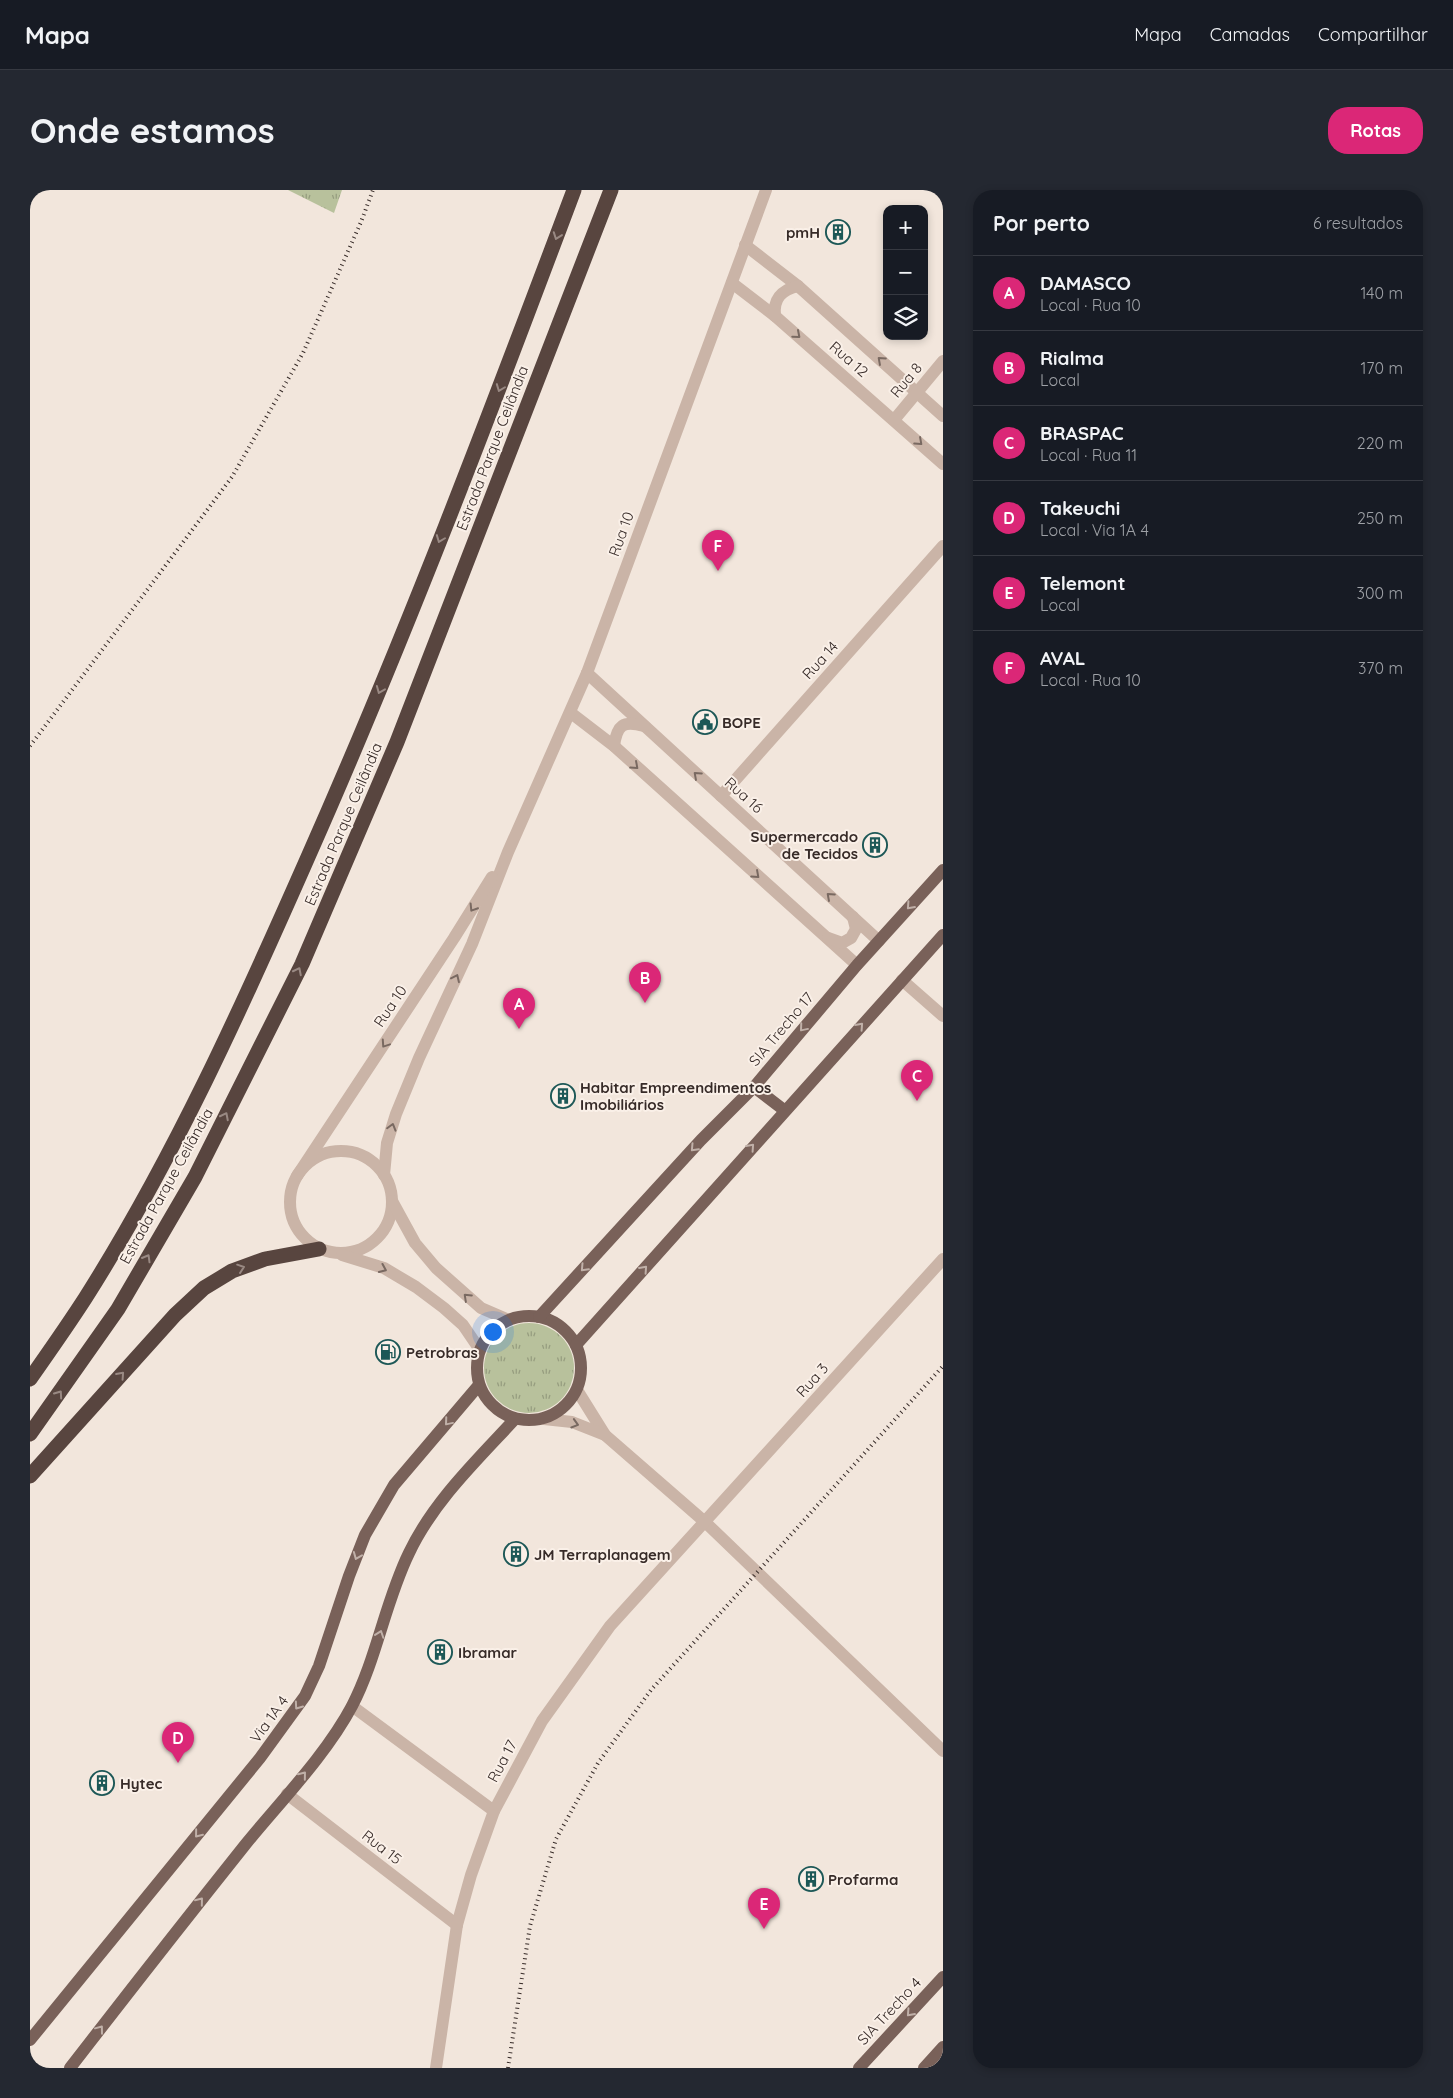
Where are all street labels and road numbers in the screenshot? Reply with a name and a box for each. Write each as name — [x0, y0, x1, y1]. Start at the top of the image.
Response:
street label: Rua 12 — [826, 337, 872, 381]
street label: Rua 8 — [886, 359, 926, 401]
street label: Estrada Parque Ceilândia — [452, 363, 532, 533]
street label: Rua 10 — [604, 509, 638, 559]
street label: Rua 14 — [798, 637, 842, 683]
street label: Estrada Parque Ceilândia — [300, 740, 386, 908]
street label: Rua 16 — [721, 773, 767, 817]
street label: Rua 10 — [369, 982, 411, 1030]
street label: SIA Trecho 17 — [745, 988, 818, 1070]
street label: Estrada Parque Ceilândia — [115, 1105, 217, 1267]
street label: Rua 3 — [792, 1359, 832, 1401]
street label: Via 1A 4 — [246, 1692, 292, 1746]
street label: Rua 17 — [483, 1736, 521, 1785]
street label: Rua 15 — [358, 1826, 406, 1868]
street label: SIA Trecho 4 — [853, 1973, 925, 2049]

